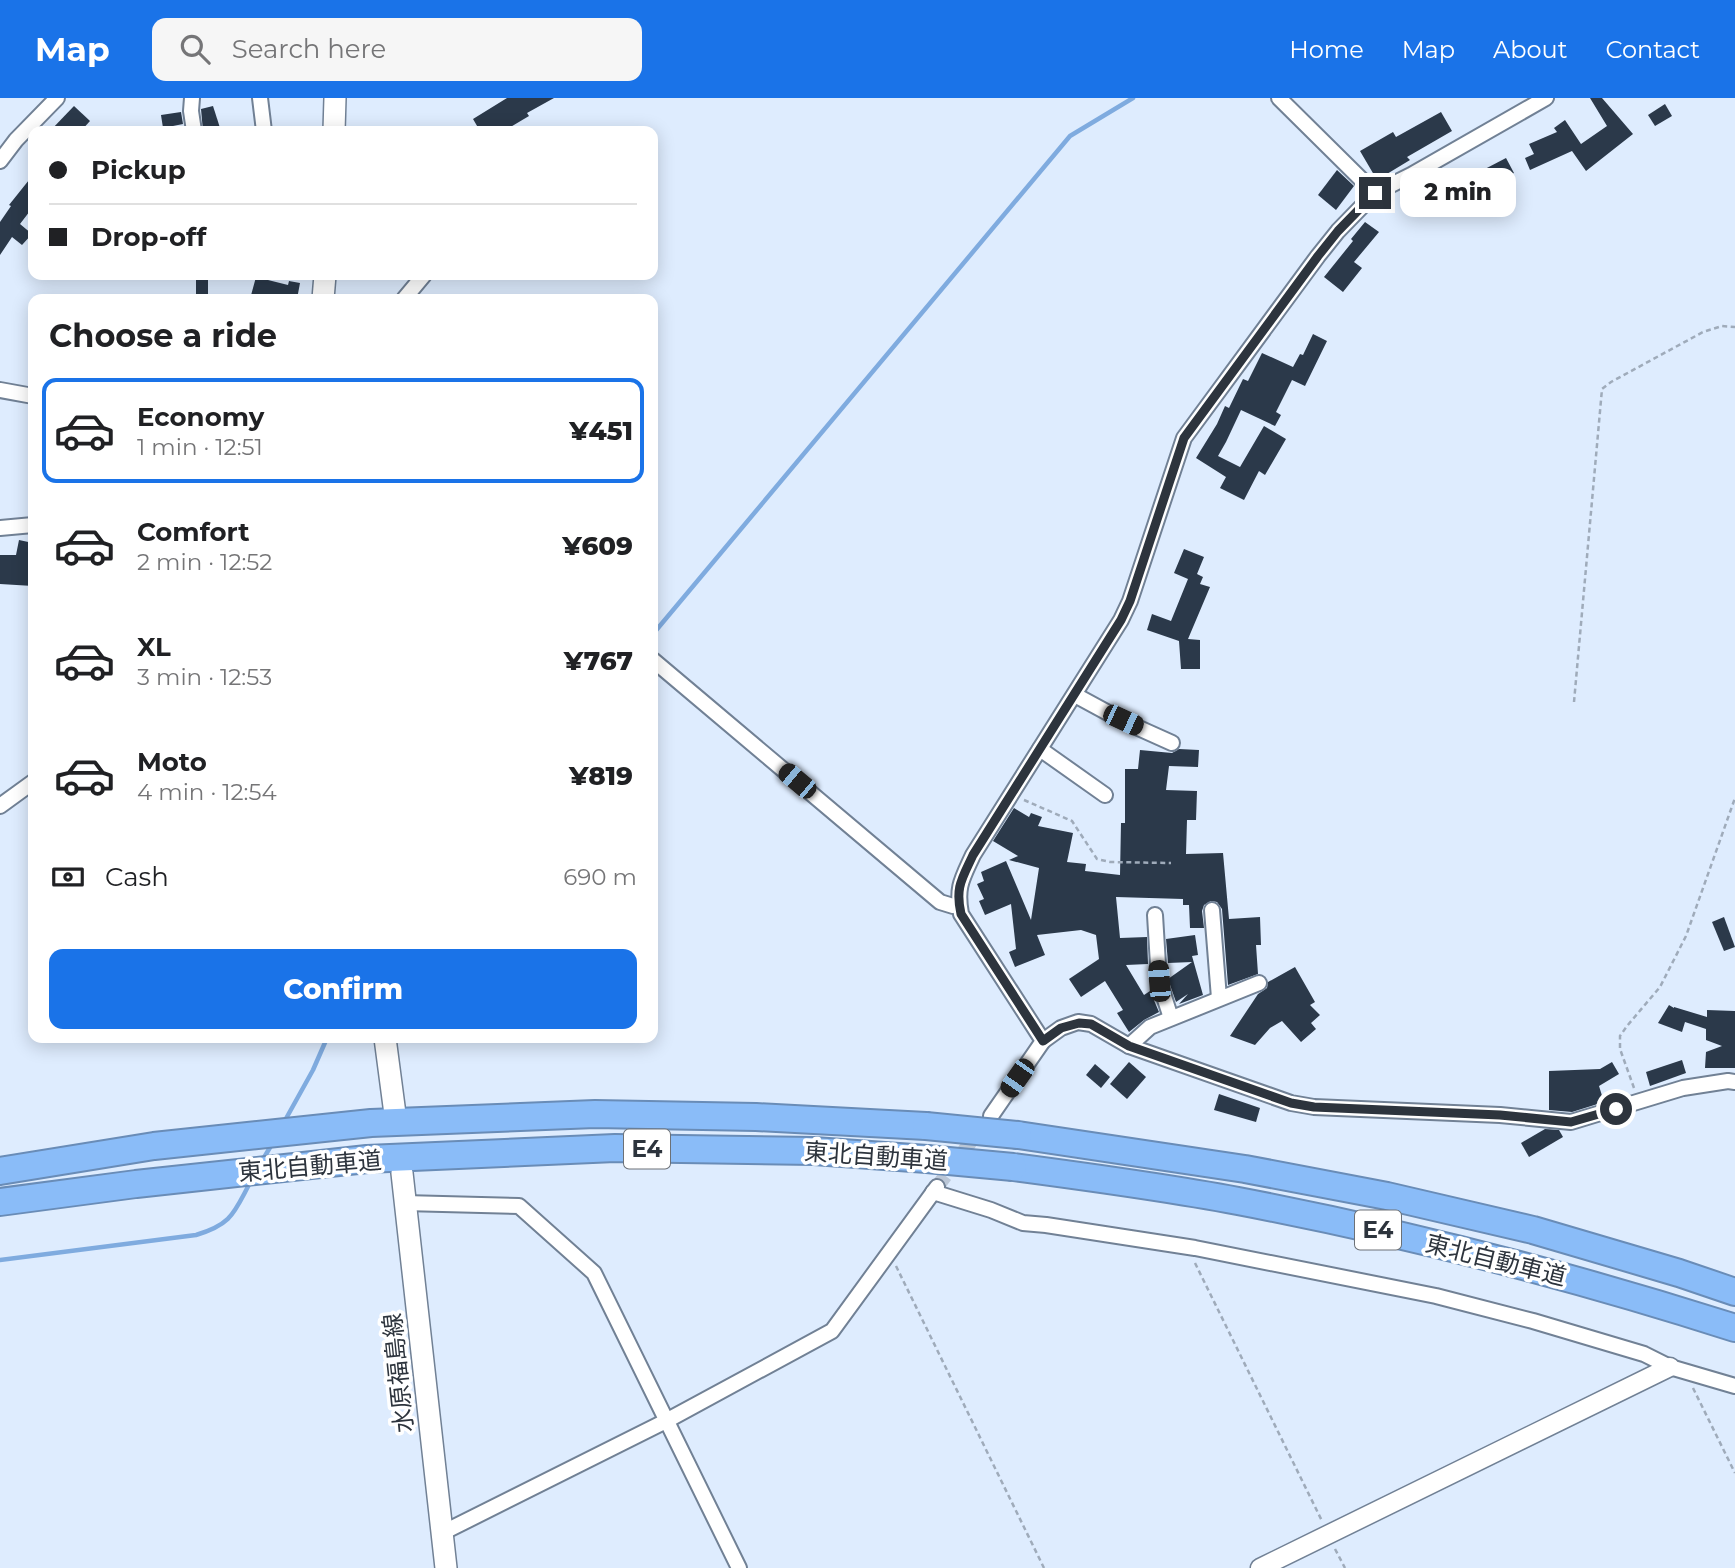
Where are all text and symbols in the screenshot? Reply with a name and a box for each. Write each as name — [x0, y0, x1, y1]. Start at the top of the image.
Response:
search box — [152, 18, 642, 81]
text: Map — [35, 29, 110, 69]
icon: search — [176, 30, 214, 68]
text: Search here — [232, 33, 386, 65]
text: Home — [1289, 35, 1364, 64]
text: Map — [1402, 35, 1455, 64]
text: About — [1493, 35, 1567, 64]
text: Contact — [1605, 35, 1700, 64]
text: Pickup — [91, 154, 186, 186]
callout: 2 min — [1400, 168, 1515, 217]
route end — [1359, 177, 1391, 209]
text: 2 min — [1424, 178, 1492, 206]
text: Drop-off — [91, 221, 206, 253]
text: Choose a ride — [49, 316, 277, 355]
icon: car — [53, 399, 116, 462]
text: Economy — [137, 401, 264, 433]
text: ¥451 — [569, 415, 633, 447]
text: 1 min · 12:51 — [137, 433, 263, 461]
icon: car — [53, 514, 116, 577]
text: Comfort — [137, 516, 249, 548]
text: ¥609 — [562, 530, 633, 562]
text: 2 min · 12:52 — [137, 548, 272, 576]
icon: car — [53, 629, 116, 692]
text: XL — [137, 631, 171, 663]
text: ¥767 — [564, 645, 633, 677]
text: 3 min · 12:53 — [137, 663, 272, 691]
car — [1100, 702, 1147, 738]
icon: car — [53, 744, 116, 807]
text: Moto — [137, 746, 207, 778]
car — [775, 759, 820, 803]
text: ¥819 — [569, 760, 633, 792]
text: 4 min · 12:54 — [137, 778, 277, 806]
icon: cash — [49, 858, 87, 896]
text: Cash — [105, 861, 169, 893]
text: 690 m — [563, 863, 637, 891]
button: Confirm — [49, 949, 637, 1029]
car — [1148, 959, 1171, 1003]
car — [997, 1055, 1038, 1101]
route start — [1600, 1093, 1632, 1125]
road number: E4 — [624, 1130, 670, 1168]
street label: 東北自動車道 — [803, 1137, 949, 1175]
street label: 東北自動車道 — [237, 1145, 383, 1187]
road number: E4 — [1355, 1210, 1401, 1250]
street label: 東北自動車道 — [1423, 1229, 1569, 1291]
street label: 水原福島線 — [377, 1312, 419, 1434]

